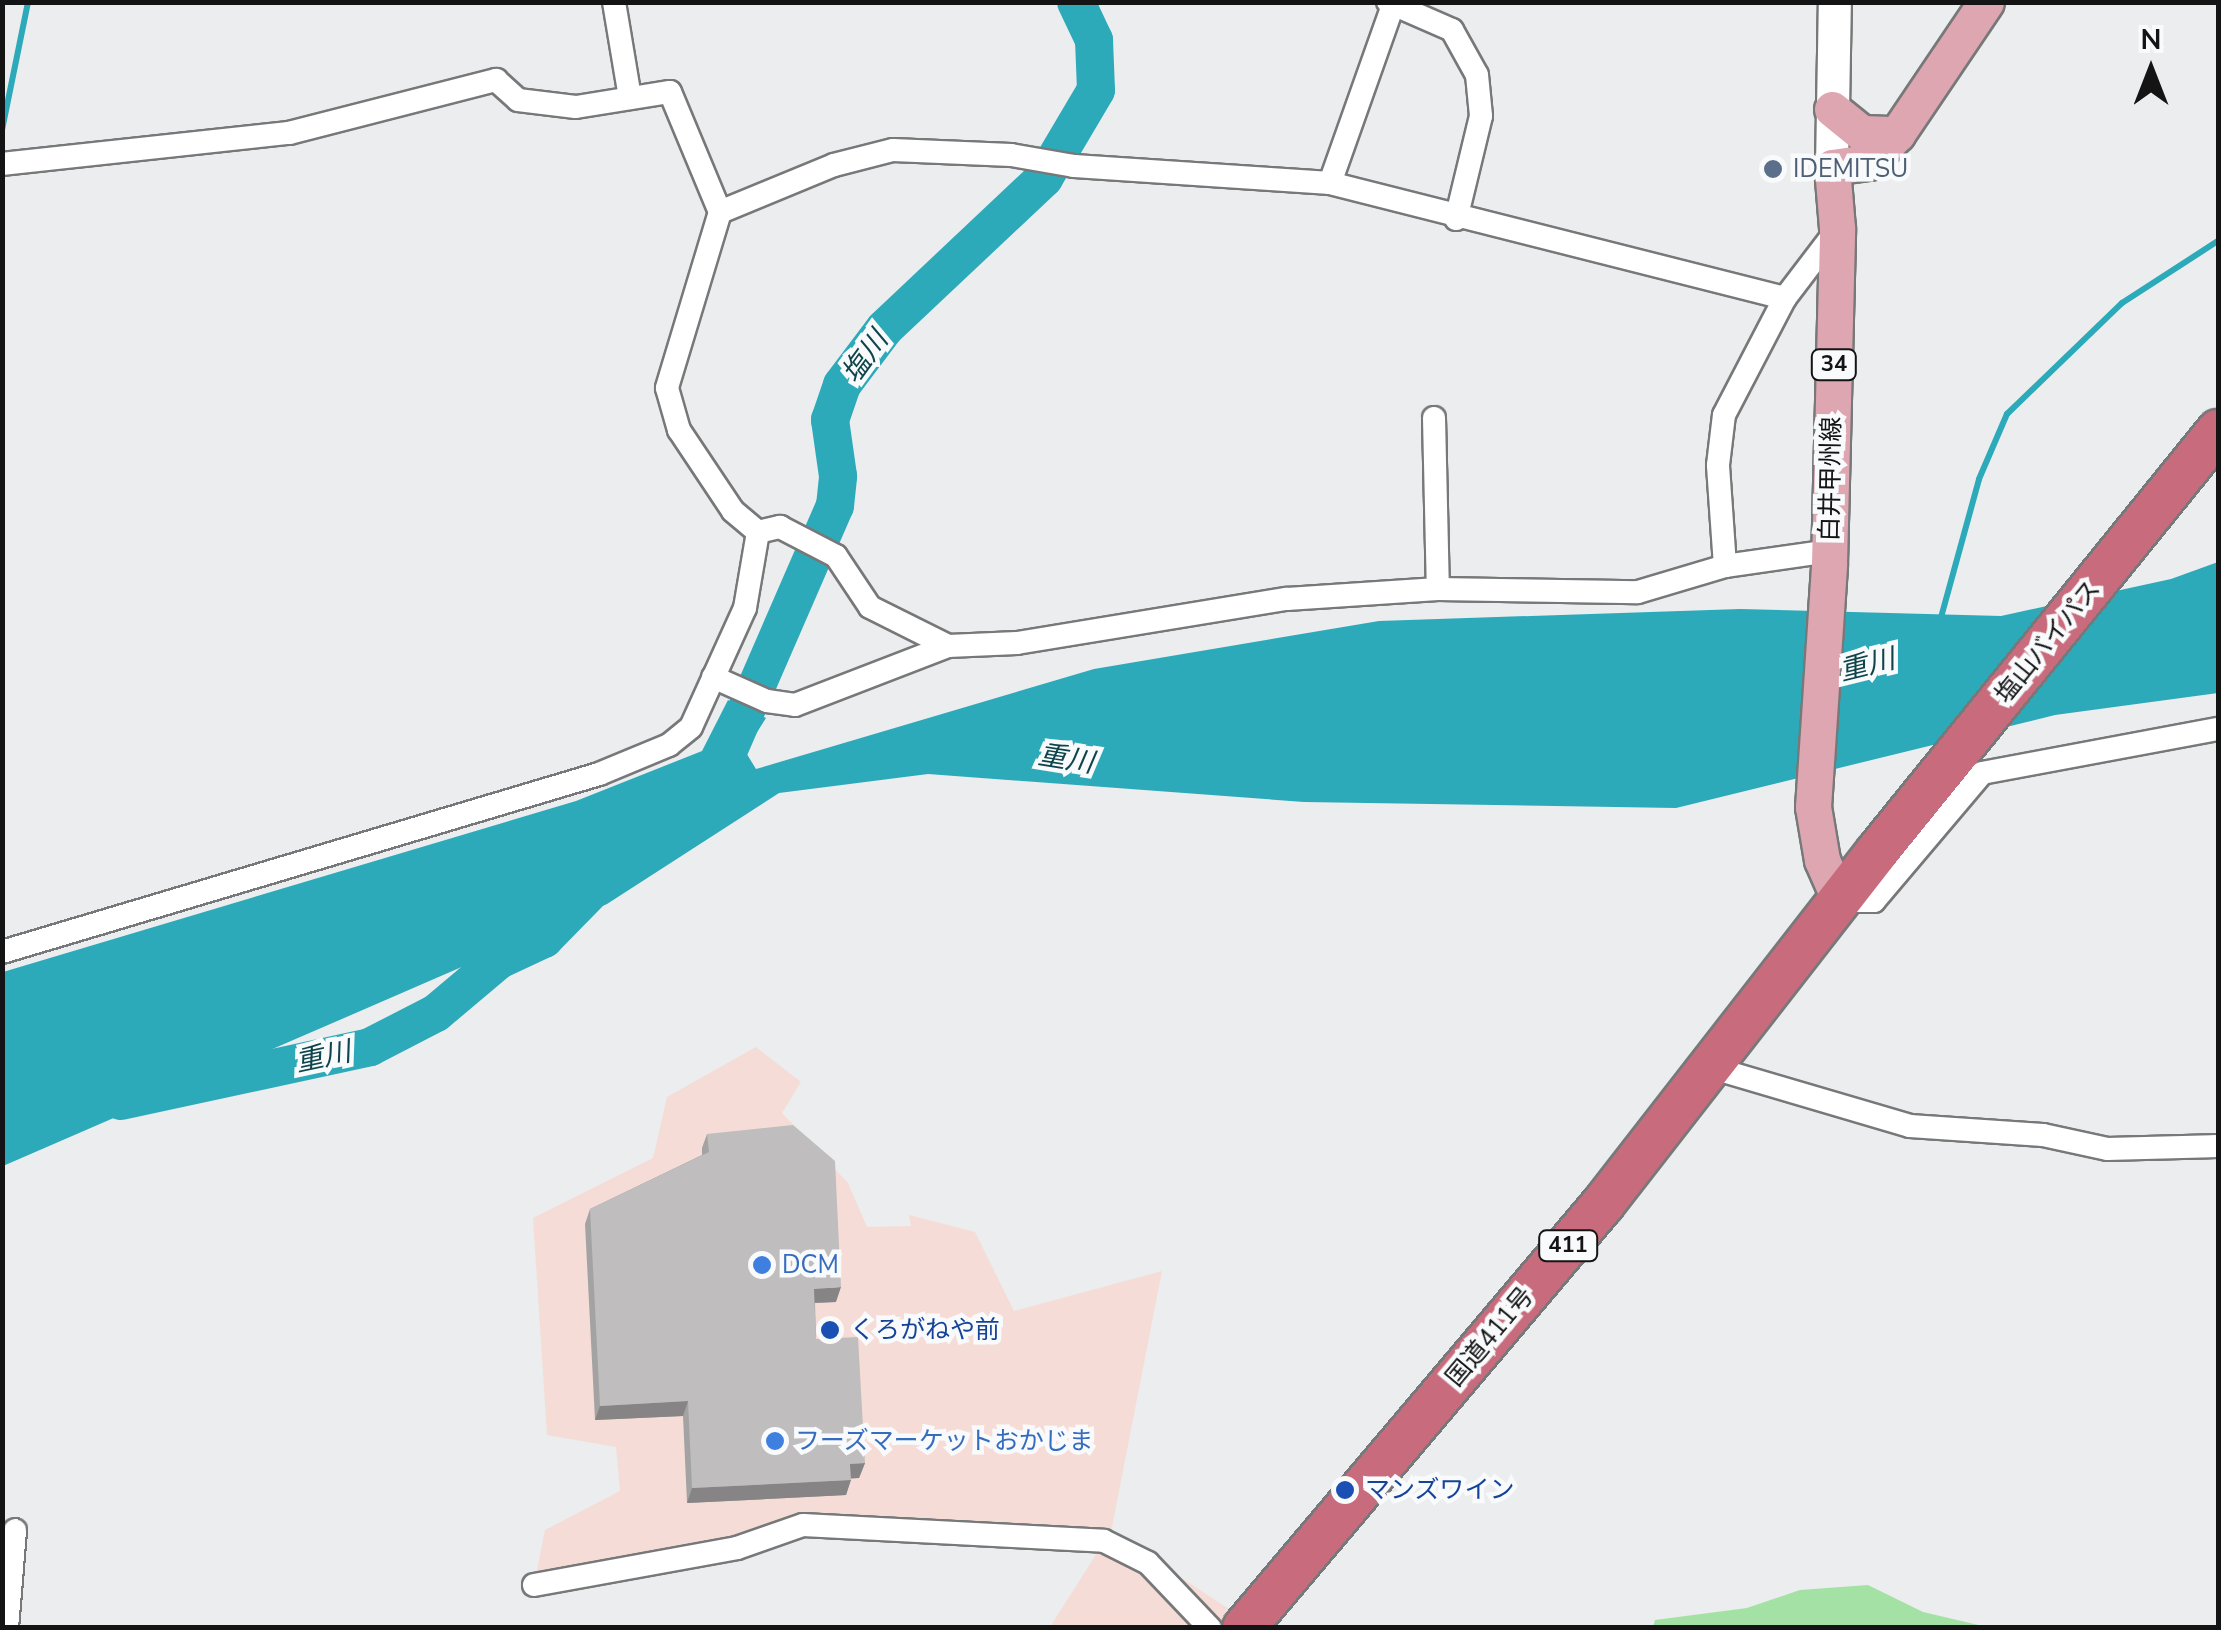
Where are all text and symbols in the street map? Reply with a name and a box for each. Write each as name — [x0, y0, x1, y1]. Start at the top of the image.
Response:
north arrow — [2101, 20, 2201, 120]
text: N — [2141, 21, 2161, 59]
place label: IDEMITSU — [1793, 154, 1908, 184]
marker: IDEMITSU — [1762, 158, 1784, 180]
water label: 塩川 — [835, 324, 895, 390]
road number: 34 — [1809, 348, 1859, 382]
street label: 白井甲州線 — [1815, 416, 1847, 542]
street label: 塩山バイパス — [1989, 574, 2107, 710]
water label: 重川 — [1836, 642, 1898, 688]
water label: 重川 — [1036, 738, 1096, 780]
water label: 重川 — [292, 1035, 354, 1079]
road number: 411 — [1538, 1229, 1598, 1263]
place label: DCM — [782, 1250, 839, 1280]
marker: DCM — [751, 1254, 773, 1276]
street label: 国道411号 — [1440, 1281, 1540, 1393]
place label: くろがねや前 — [850, 1315, 1000, 1345]
marker: くろがねや前 — [819, 1319, 841, 1341]
place label: フーズマーケットおかじま — [795, 1426, 1095, 1456]
marker: フーズマーケットおかじま — [764, 1430, 786, 1452]
place label: マンズワイン — [1365, 1475, 1515, 1505]
marker: マンズワイン — [1334, 1479, 1356, 1501]

